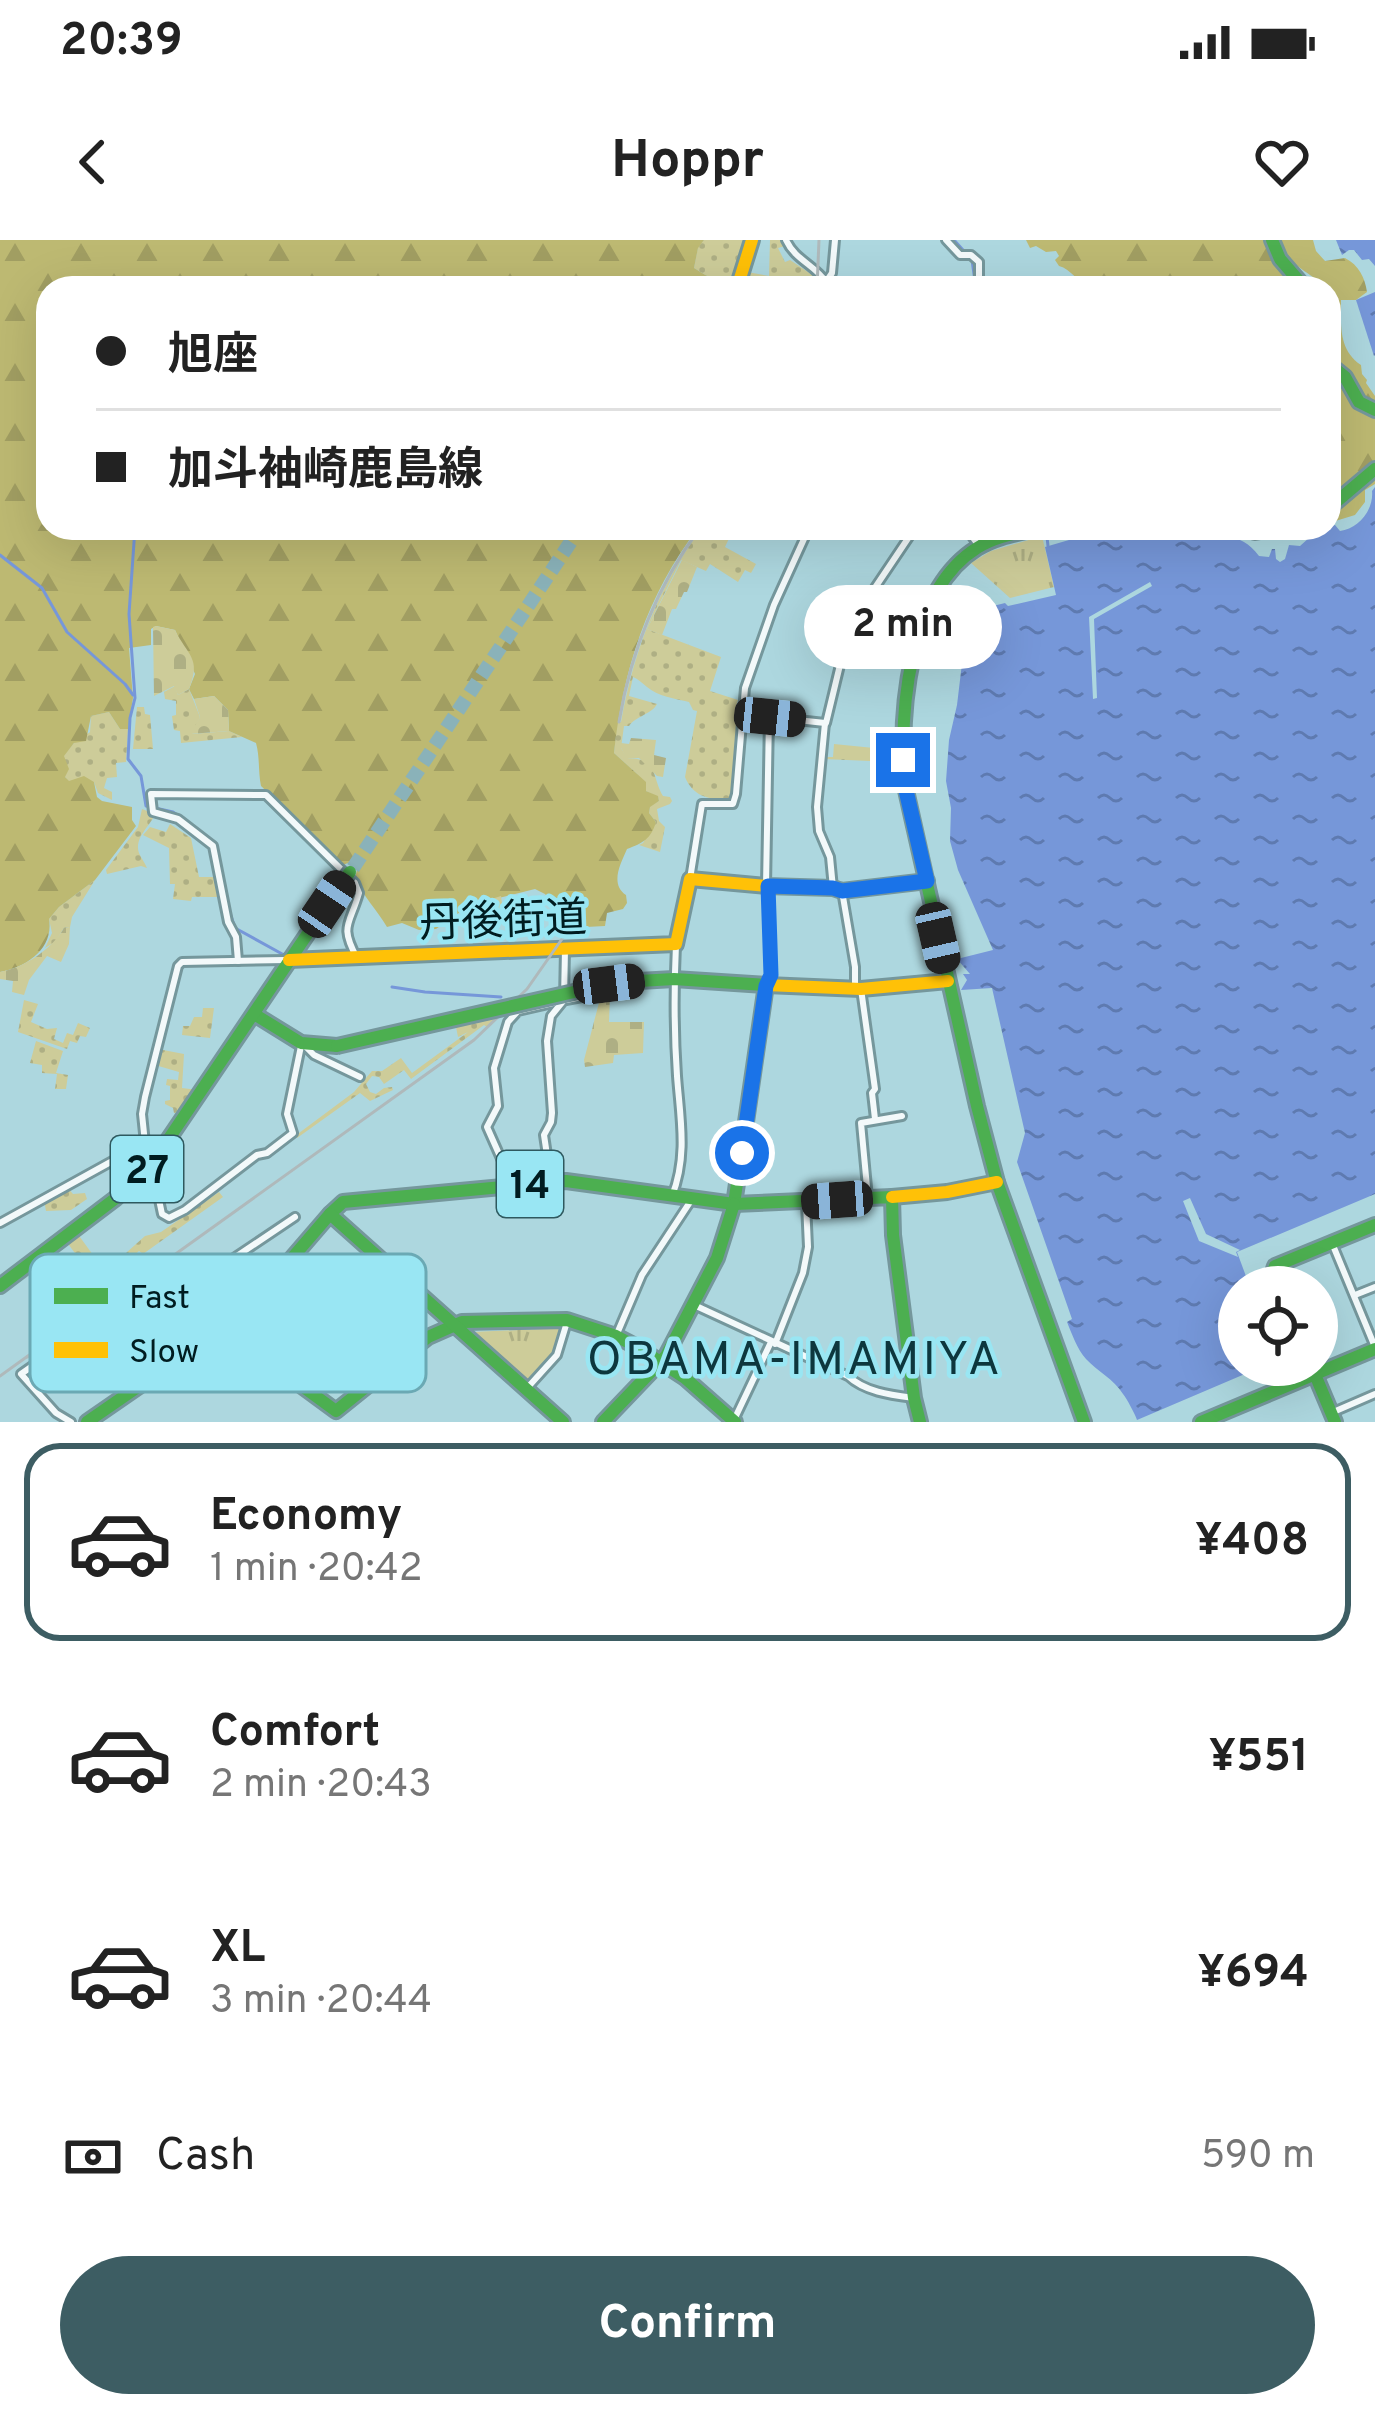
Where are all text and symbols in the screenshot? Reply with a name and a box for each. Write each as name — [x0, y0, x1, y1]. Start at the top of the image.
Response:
text: 20:39 — [60, 14, 183, 71]
text: Hoppr — [611, 128, 764, 197]
icon: back — [60, 129, 126, 195]
icon: heart — [1249, 129, 1315, 195]
text: 旭座 — [168, 329, 258, 386]
text: 加斗袖崎鹿島線 — [168, 444, 483, 501]
callout: 2 min — [804, 586, 1002, 670]
text: 2 min — [852, 602, 954, 651]
car — [732, 695, 808, 739]
route end — [876, 733, 930, 787]
car — [292, 864, 362, 944]
street label: 丹後街道 — [418, 894, 588, 953]
car — [912, 899, 964, 977]
car — [571, 962, 647, 1006]
route start — [715, 1126, 769, 1180]
road number: 27 — [111, 1136, 183, 1202]
road number: 14 — [497, 1151, 563, 1217]
car — [800, 1180, 874, 1220]
legend — [30, 1254, 426, 1392]
map controls — [1218, 1266, 1338, 1386]
button: locate — [1218, 1266, 1338, 1386]
text: Fast — [129, 1279, 190, 1321]
district label: OBAMA-IMAMIYA — [587, 1332, 1003, 1392]
text: Slow — [129, 1333, 199, 1375]
icon: car — [66, 1488, 174, 1596]
text: Economy — [210, 1489, 402, 1546]
text: ¥408 — [1195, 1514, 1309, 1571]
text: 1 min · 20:42 — [210, 1546, 423, 1595]
icon: car — [66, 1704, 174, 1812]
text: Comfort — [210, 1705, 380, 1762]
text: ¥551 — [1209, 1730, 1309, 1787]
text: 2 min · 20:43 — [210, 1762, 432, 1811]
icon: car — [66, 1920, 174, 2028]
text: XL — [210, 1921, 265, 1978]
text: ¥694 — [1197, 1946, 1309, 2003]
text: 3 min · 20:44 — [210, 1978, 432, 2027]
icon: cash — [60, 2124, 126, 2190]
text: Cash — [156, 2129, 255, 2186]
text: 590 m — [1201, 2133, 1315, 2182]
button: Confirm — [60, 2256, 1315, 2394]

